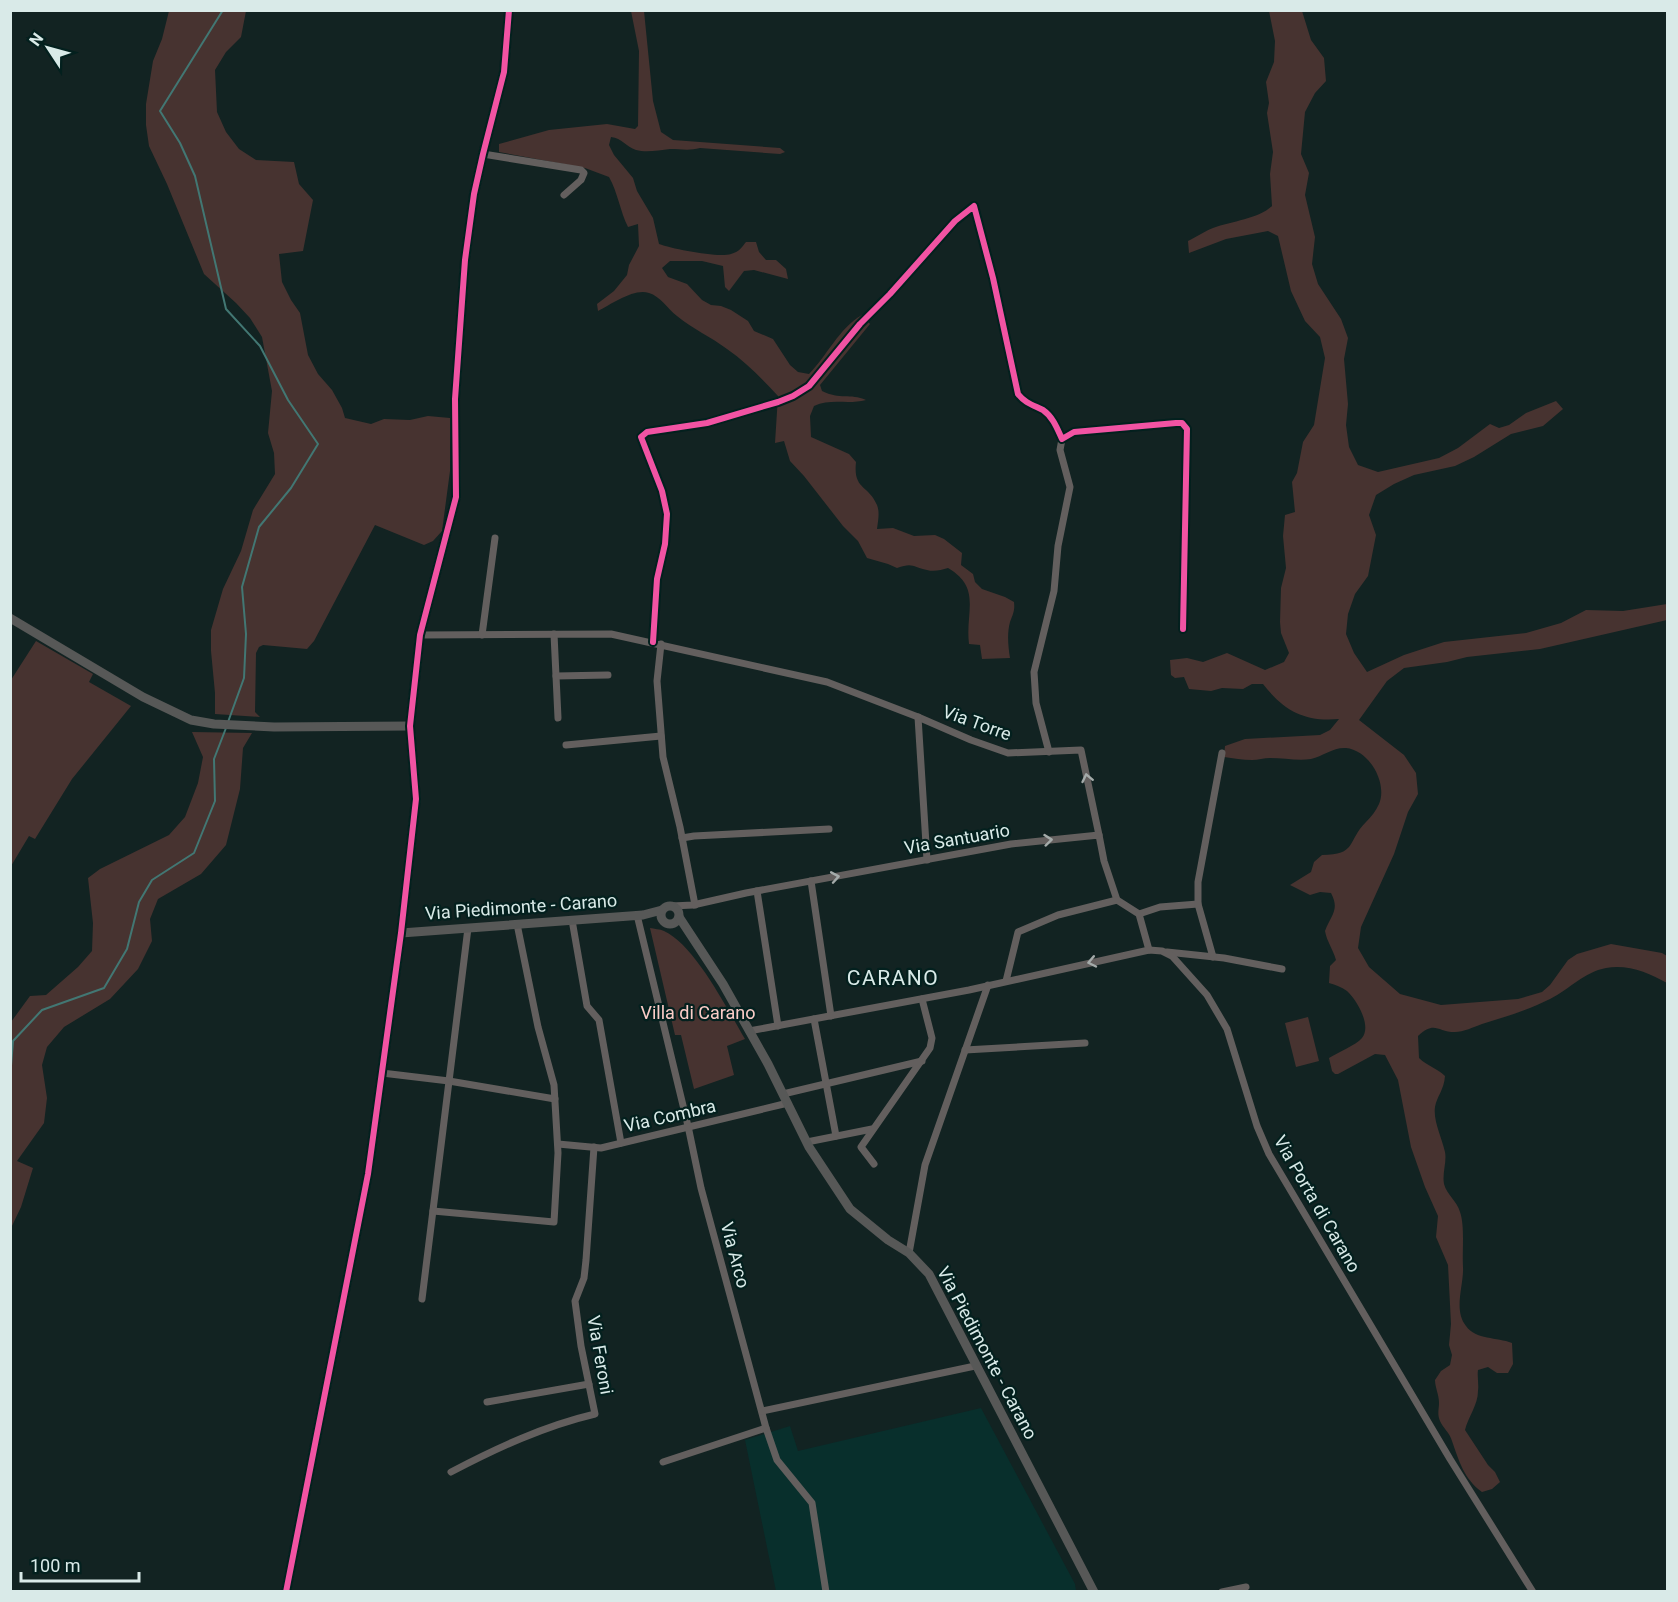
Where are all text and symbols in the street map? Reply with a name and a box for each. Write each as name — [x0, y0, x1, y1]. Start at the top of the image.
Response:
north arrow — [18, 18, 78, 78]
text: N — [25, 29, 47, 50]
street label: Via Torre — [940, 700, 1014, 745]
one-way arrow — [1081, 773, 1094, 783]
street label: Via Santuario — [902, 819, 1011, 858]
one-way arrow — [1043, 835, 1052, 847]
one-way arrow — [830, 871, 840, 884]
street label: Via Piedimonte - Carano — [424, 889, 618, 924]
one-way arrow — [1087, 955, 1097, 968]
district label: CARANO — [847, 966, 939, 990]
park label: Villa di Carano — [640, 1002, 756, 1023]
street label: Via Combra — [622, 1095, 718, 1136]
street label: Via Porta di Carano — [1270, 1132, 1365, 1276]
street label: Via Arco — [717, 1220, 754, 1290]
street label: Via Piedimonte - Carano — [933, 1263, 1042, 1443]
street label: Via Feroni — [583, 1314, 618, 1396]
scale bar — [21, 1545, 140, 1583]
text: 100 m — [30, 1555, 81, 1576]

